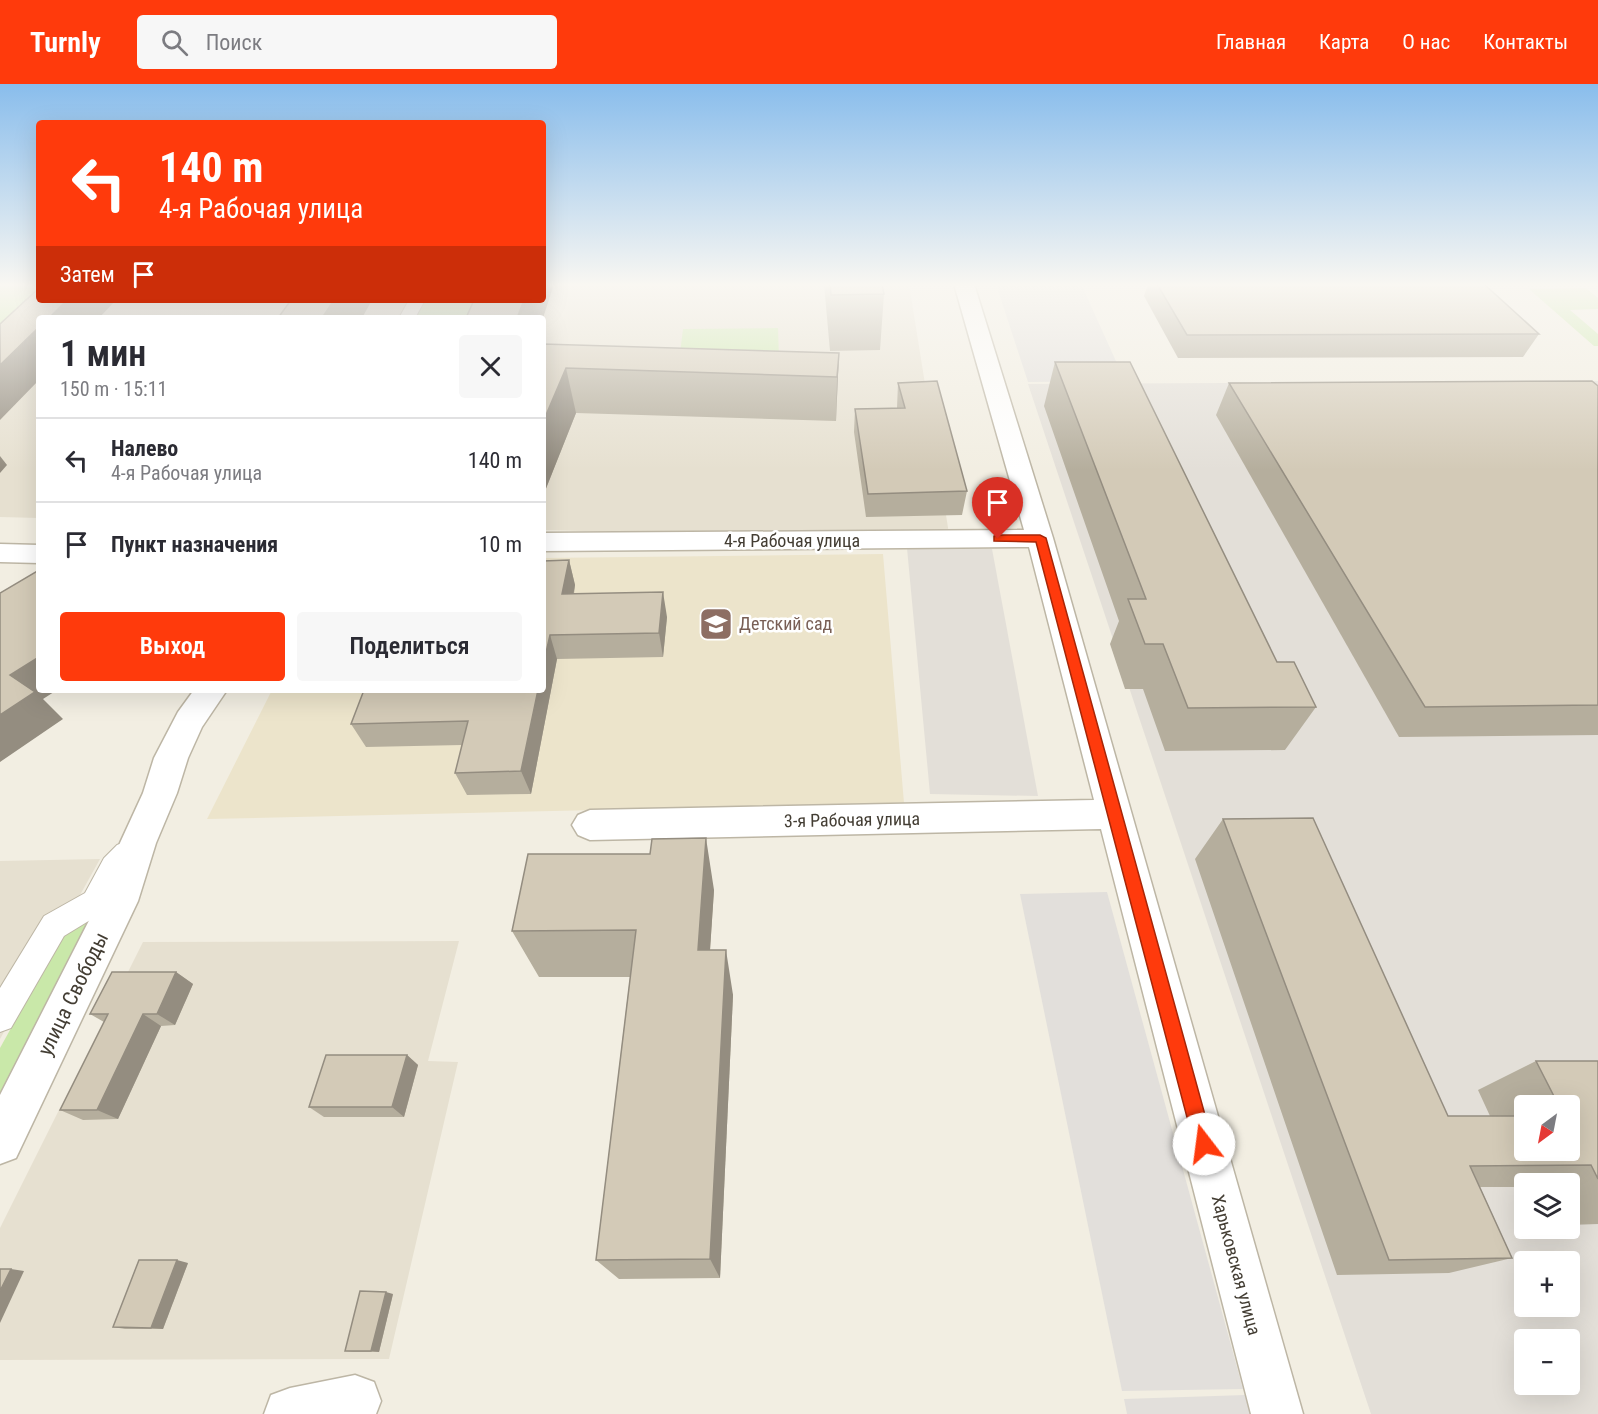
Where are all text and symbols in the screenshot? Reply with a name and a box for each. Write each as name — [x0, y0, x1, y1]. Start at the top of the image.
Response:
search box — [137, 15, 557, 69]
text: Turnly — [30, 26, 101, 59]
icon: search — [158, 26, 191, 59]
text: Поиск — [206, 30, 262, 55]
text: Главная — [1216, 30, 1286, 54]
text: Карта — [1319, 30, 1369, 54]
text: О нас — [1402, 30, 1450, 54]
text: Контакты — [1483, 30, 1568, 54]
text: 140 m — [159, 143, 264, 192]
icon: left — [60, 144, 138, 222]
text: 4-я Рабочая улица — [159, 193, 363, 225]
icon: arrive — [127, 258, 160, 291]
text: Затем — [60, 262, 115, 287]
text: 1 мин — [60, 333, 146, 375]
button: close — [459, 335, 522, 398]
text: 150 m · 15:11 — [60, 377, 167, 401]
text: Налево — [111, 436, 178, 461]
icon: left — [60, 444, 93, 477]
text: 140 m — [468, 448, 522, 473]
text: 4-я Рабочая улица — [111, 461, 262, 485]
pin — [972, 477, 1023, 539]
icon: arrive — [981, 486, 1014, 519]
icon: arrive — [60, 528, 93, 561]
street label: 4-я Рабочая улица — [724, 530, 860, 551]
text: Пункт назначения — [111, 532, 278, 557]
text: 10 m — [479, 532, 522, 557]
school or university icon: Детский сад — [698, 606, 734, 642]
button: Выход — [60, 612, 285, 681]
button: Поделиться — [297, 612, 522, 681]
place label: Детский сад — [739, 613, 833, 634]
street label: 3-я Рабочая улица — [784, 808, 920, 831]
street label: улица Свободы — [33, 928, 113, 1060]
north arrow — [1514, 1095, 1580, 1161]
map controls — [1514, 1095, 1580, 1395]
position arrow — [1172, 1112, 1236, 1176]
button: layers — [1514, 1173, 1580, 1239]
street label: Харьковская улица — [1208, 1192, 1265, 1337]
button: + — [1514, 1251, 1580, 1317]
button: − — [1514, 1329, 1580, 1395]

